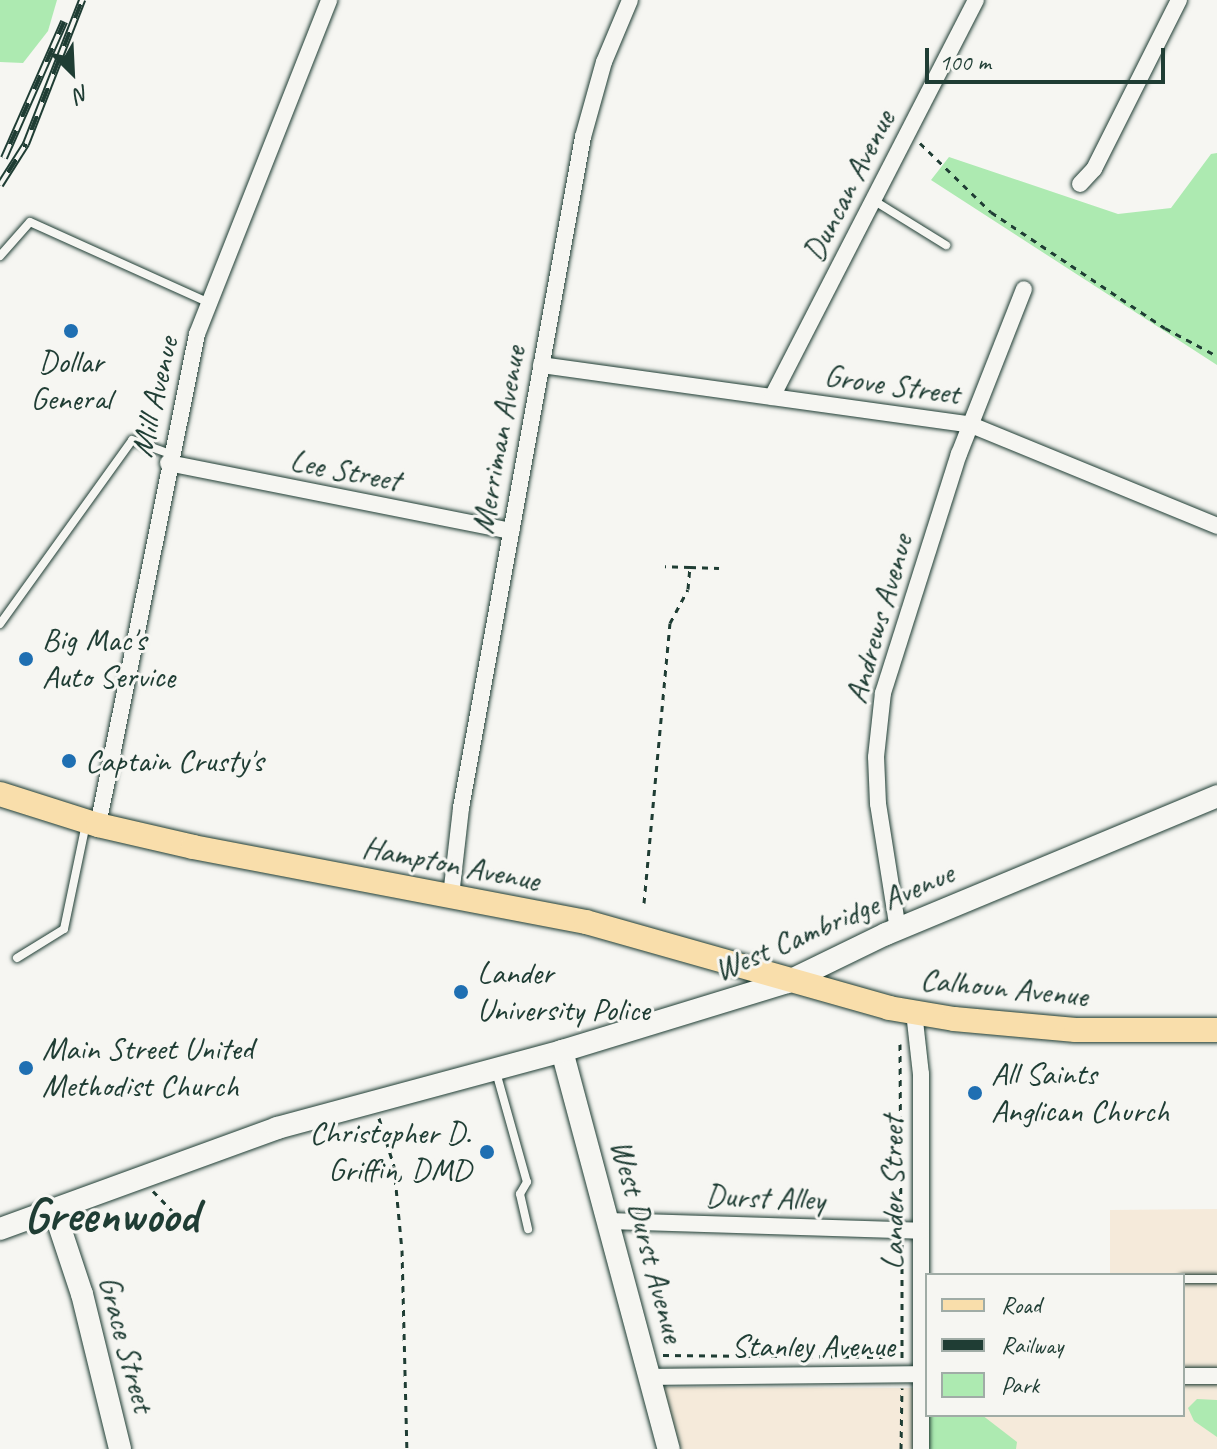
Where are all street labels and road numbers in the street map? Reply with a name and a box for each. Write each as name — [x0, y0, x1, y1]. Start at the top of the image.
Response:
street label: Duncan Avenue — [795, 104, 903, 268]
street label: Mill Avenue — [123, 334, 187, 460]
street label: Merriman Avenue — [464, 344, 534, 536]
street label: Grove Street — [822, 356, 962, 414]
street label: Lee Street — [286, 441, 404, 501]
street label: Andrews Avenue — [837, 530, 921, 708]
street label: Hampton Avenue — [359, 828, 543, 900]
street label: West Cambridge Avenue — [708, 854, 960, 990]
street label: Calhoun Avenue — [919, 960, 1089, 1016]
street label: Lander Street — [874, 1116, 912, 1270]
street label: West Durst Avenue — [602, 1136, 692, 1346]
street label: Durst Alley — [705, 1177, 825, 1219]
street label: Grace Street — [89, 1271, 163, 1417]
street label: Stanley Avenue — [731, 1327, 895, 1365]

